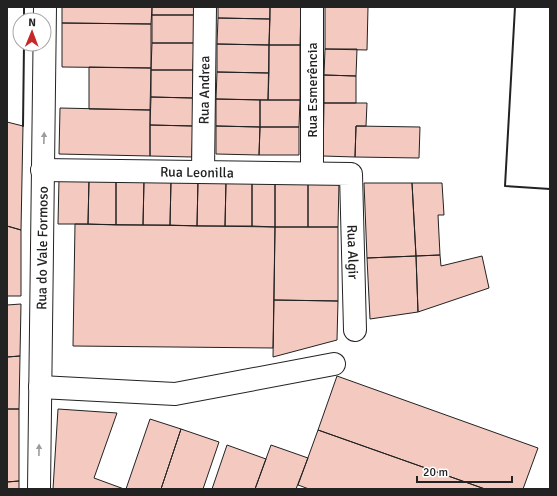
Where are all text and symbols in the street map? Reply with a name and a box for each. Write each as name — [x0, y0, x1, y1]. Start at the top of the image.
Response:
north arrow — [12, 12, 52, 52]
text: N — [28, 16, 36, 29]
street label: Rua Esmerência — [304, 42, 321, 138]
street label: Rua Andrea — [195, 56, 213, 124]
one-way arrow — [40, 132, 47, 144]
street label: Rua Leonilla — [160, 163, 234, 181]
street label: Rua do Vale Formoso — [33, 186, 51, 310]
street label: Rua Algir — [344, 224, 362, 280]
one-way arrow — [36, 443, 42, 456]
scale bar — [417, 458, 512, 484]
text: 20 m — [423, 465, 448, 480]

